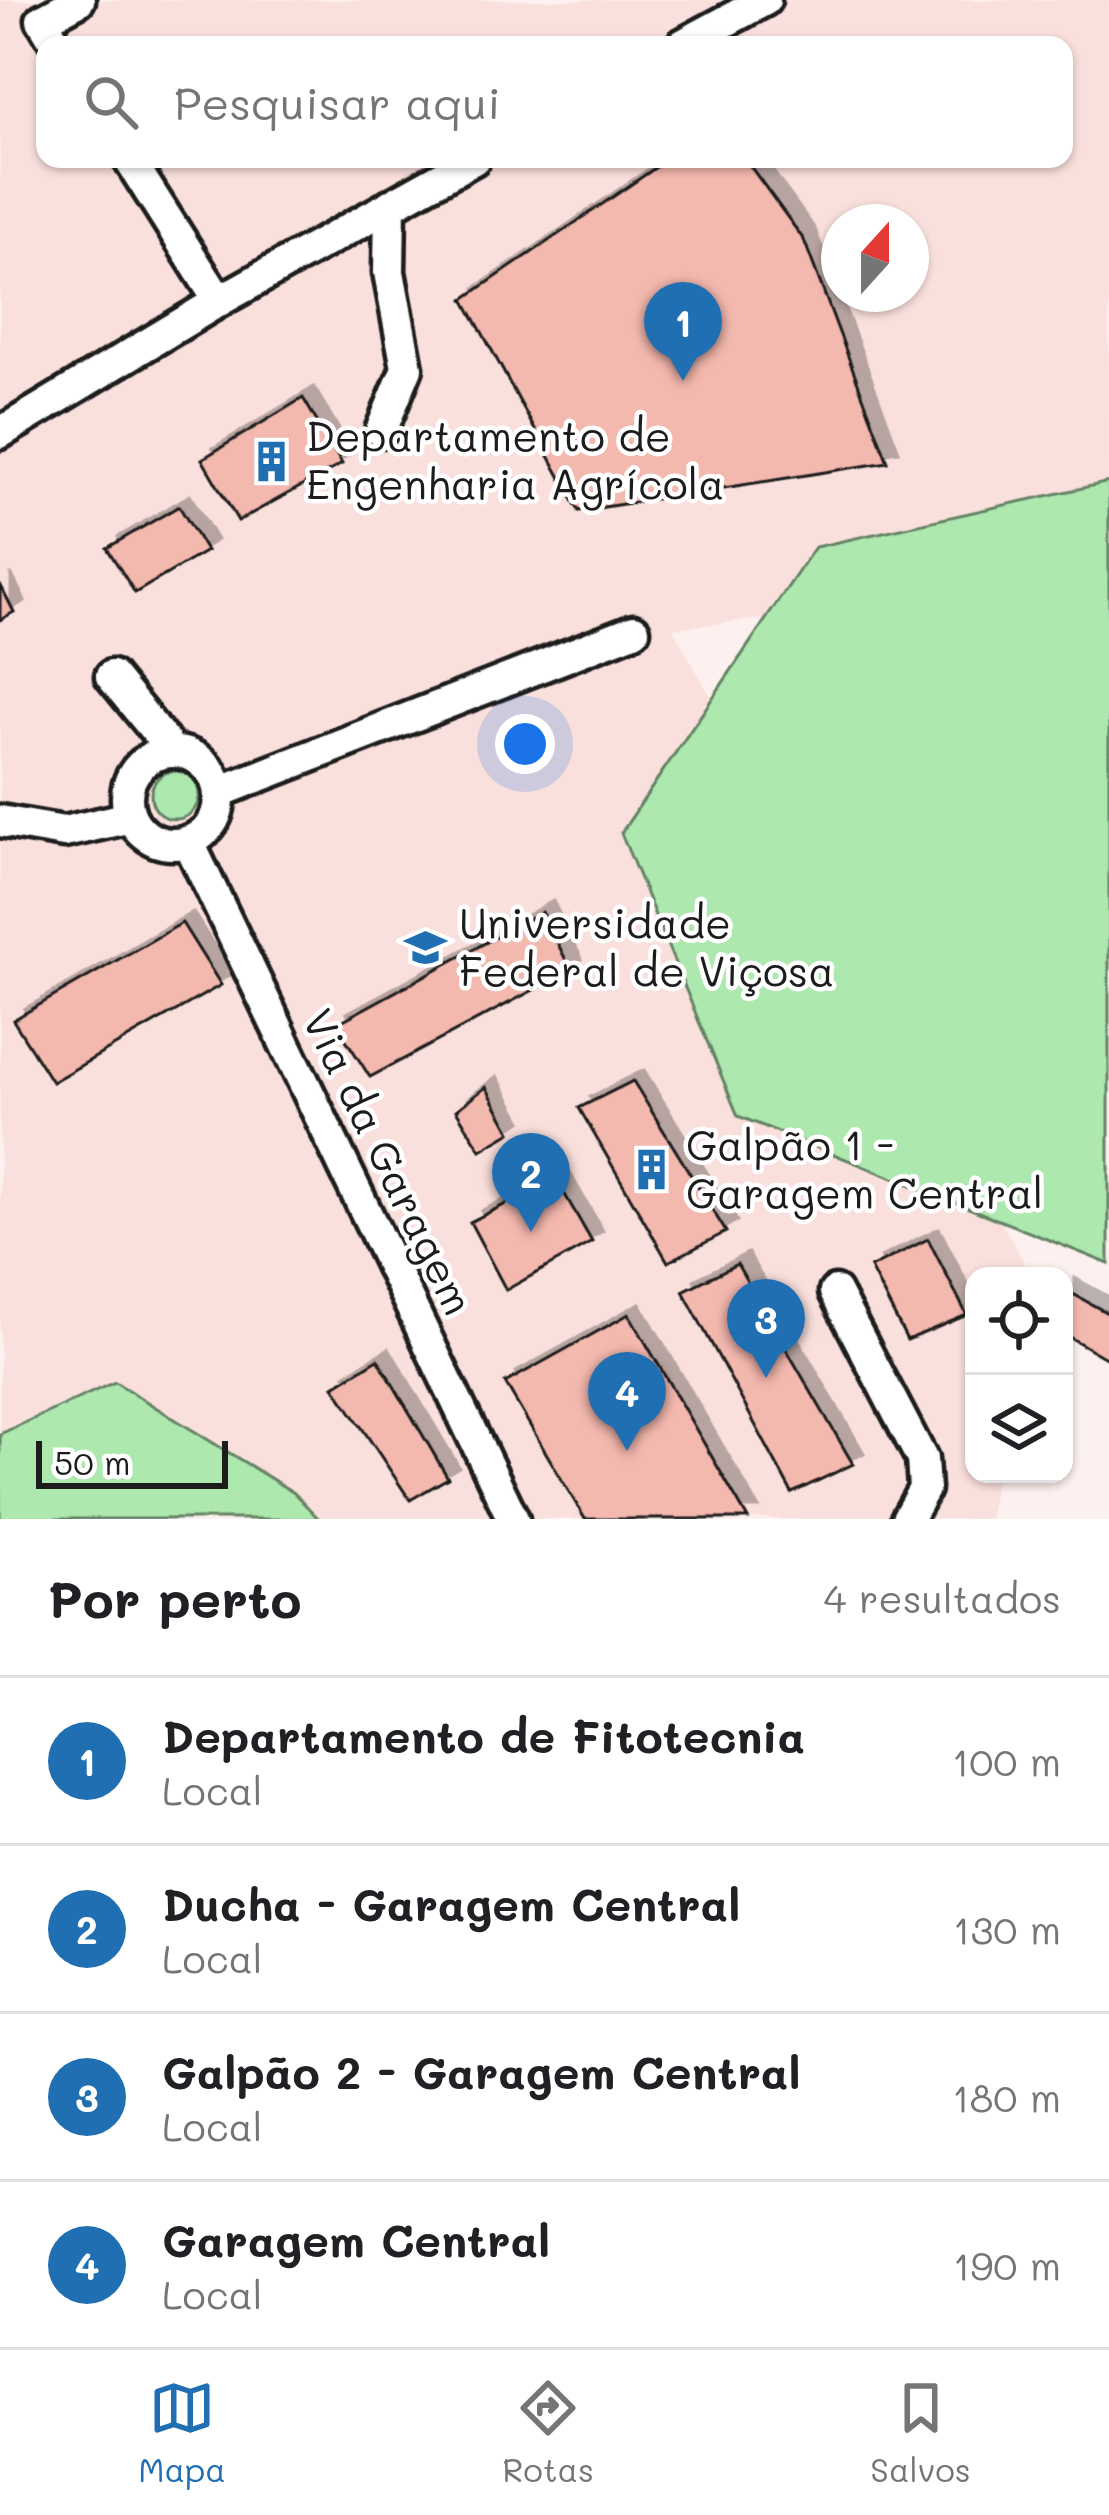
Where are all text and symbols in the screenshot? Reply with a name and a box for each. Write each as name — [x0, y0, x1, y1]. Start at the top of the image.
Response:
search box — [36, 36, 1073, 168]
icon: search — [78, 69, 144, 135]
text: Pesquisar aqui — [174, 73, 501, 131]
north arrow — [821, 204, 929, 312]
pin: 1 — [644, 282, 722, 381]
place label: Departamento de Engenharia Agrícola — [306, 408, 724, 511]
building icon: Departamento de Engenharia Agrícola — [249, 438, 295, 484]
your location — [495, 714, 555, 774]
place label: Universidade Federal de Viçosa — [459, 895, 834, 998]
school or university icon: Universidade Federal de Viçosa — [402, 925, 448, 971]
street label: Via da Garagem — [291, 999, 487, 1324]
place label: Galpão 1 - Garagem Central — [686, 1117, 1043, 1220]
pin: 2 — [492, 1133, 570, 1232]
building icon: Galpão 1 - Garagem Central — [629, 1147, 675, 1193]
map controls — [965, 1267, 1073, 1483]
button: locate — [965, 1267, 1073, 1375]
pin: 3 — [727, 1279, 805, 1378]
pin: 4 — [588, 1352, 666, 1451]
button: layers — [965, 1375, 1073, 1483]
scale bar — [36, 1435, 228, 1488]
text: 50 m — [54, 1440, 130, 1483]
text: Por perto — [48, 1564, 301, 1631]
text: 4 resultados — [824, 1572, 1061, 1623]
text: Departamento de Fitotecnia — [162, 1706, 805, 1764]
text: 1 — [78, 1735, 96, 1786]
text: 100 m — [952, 1735, 1061, 1786]
text: Local — [162, 1764, 263, 1815]
text: Ducha - Garagem Central — [162, 1874, 740, 1932]
text: 2 — [76, 1903, 98, 1954]
text: 130 m — [953, 1903, 1061, 1954]
text: Local — [162, 1932, 263, 1983]
text: Galpão 2 - Garagem Central — [162, 2042, 801, 2100]
text: 3 — [75, 2071, 99, 2122]
text: 180 m — [952, 2071, 1061, 2122]
text: Local — [162, 2100, 263, 2151]
text: Garagem Central — [162, 2210, 550, 2268]
text: 4 — [75, 2239, 99, 2290]
text: 190 m — [953, 2239, 1061, 2290]
text: Local — [162, 2268, 263, 2319]
tab: Mapa — [138, 2375, 226, 2490]
tab: Rotas — [502, 2375, 594, 2490]
tab: Salvos — [870, 2375, 971, 2490]

